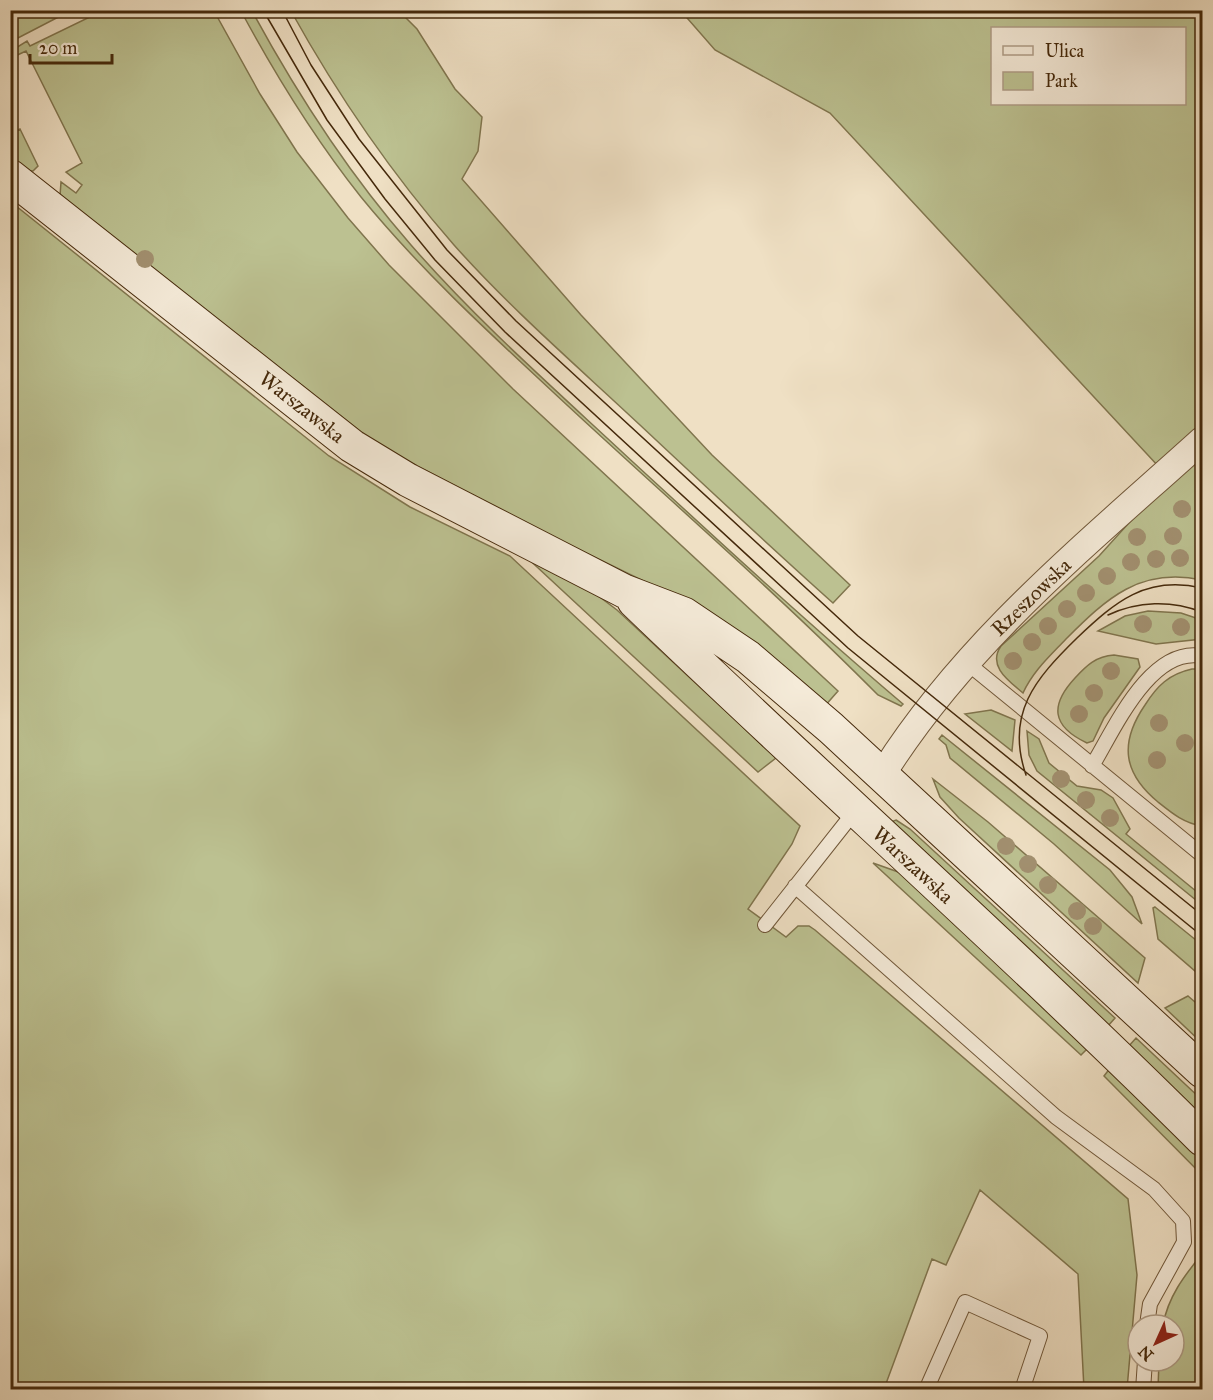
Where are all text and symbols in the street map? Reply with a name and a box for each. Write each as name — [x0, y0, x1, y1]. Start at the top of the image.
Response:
scale bar — [30, 27, 112, 65]
legend — [991, 27, 1186, 105]
text: 20 m — [39, 37, 77, 59]
text: Ulica — [1045, 40, 1085, 62]
text: Park — [1045, 70, 1078, 92]
street label: Warszawska — [254, 365, 350, 449]
street label: Rzeszowska — [986, 552, 1077, 642]
street label: Warszawska — [867, 821, 959, 909]
north arrow — [1126, 1313, 1186, 1373]
text: N — [1134, 1341, 1157, 1365]

